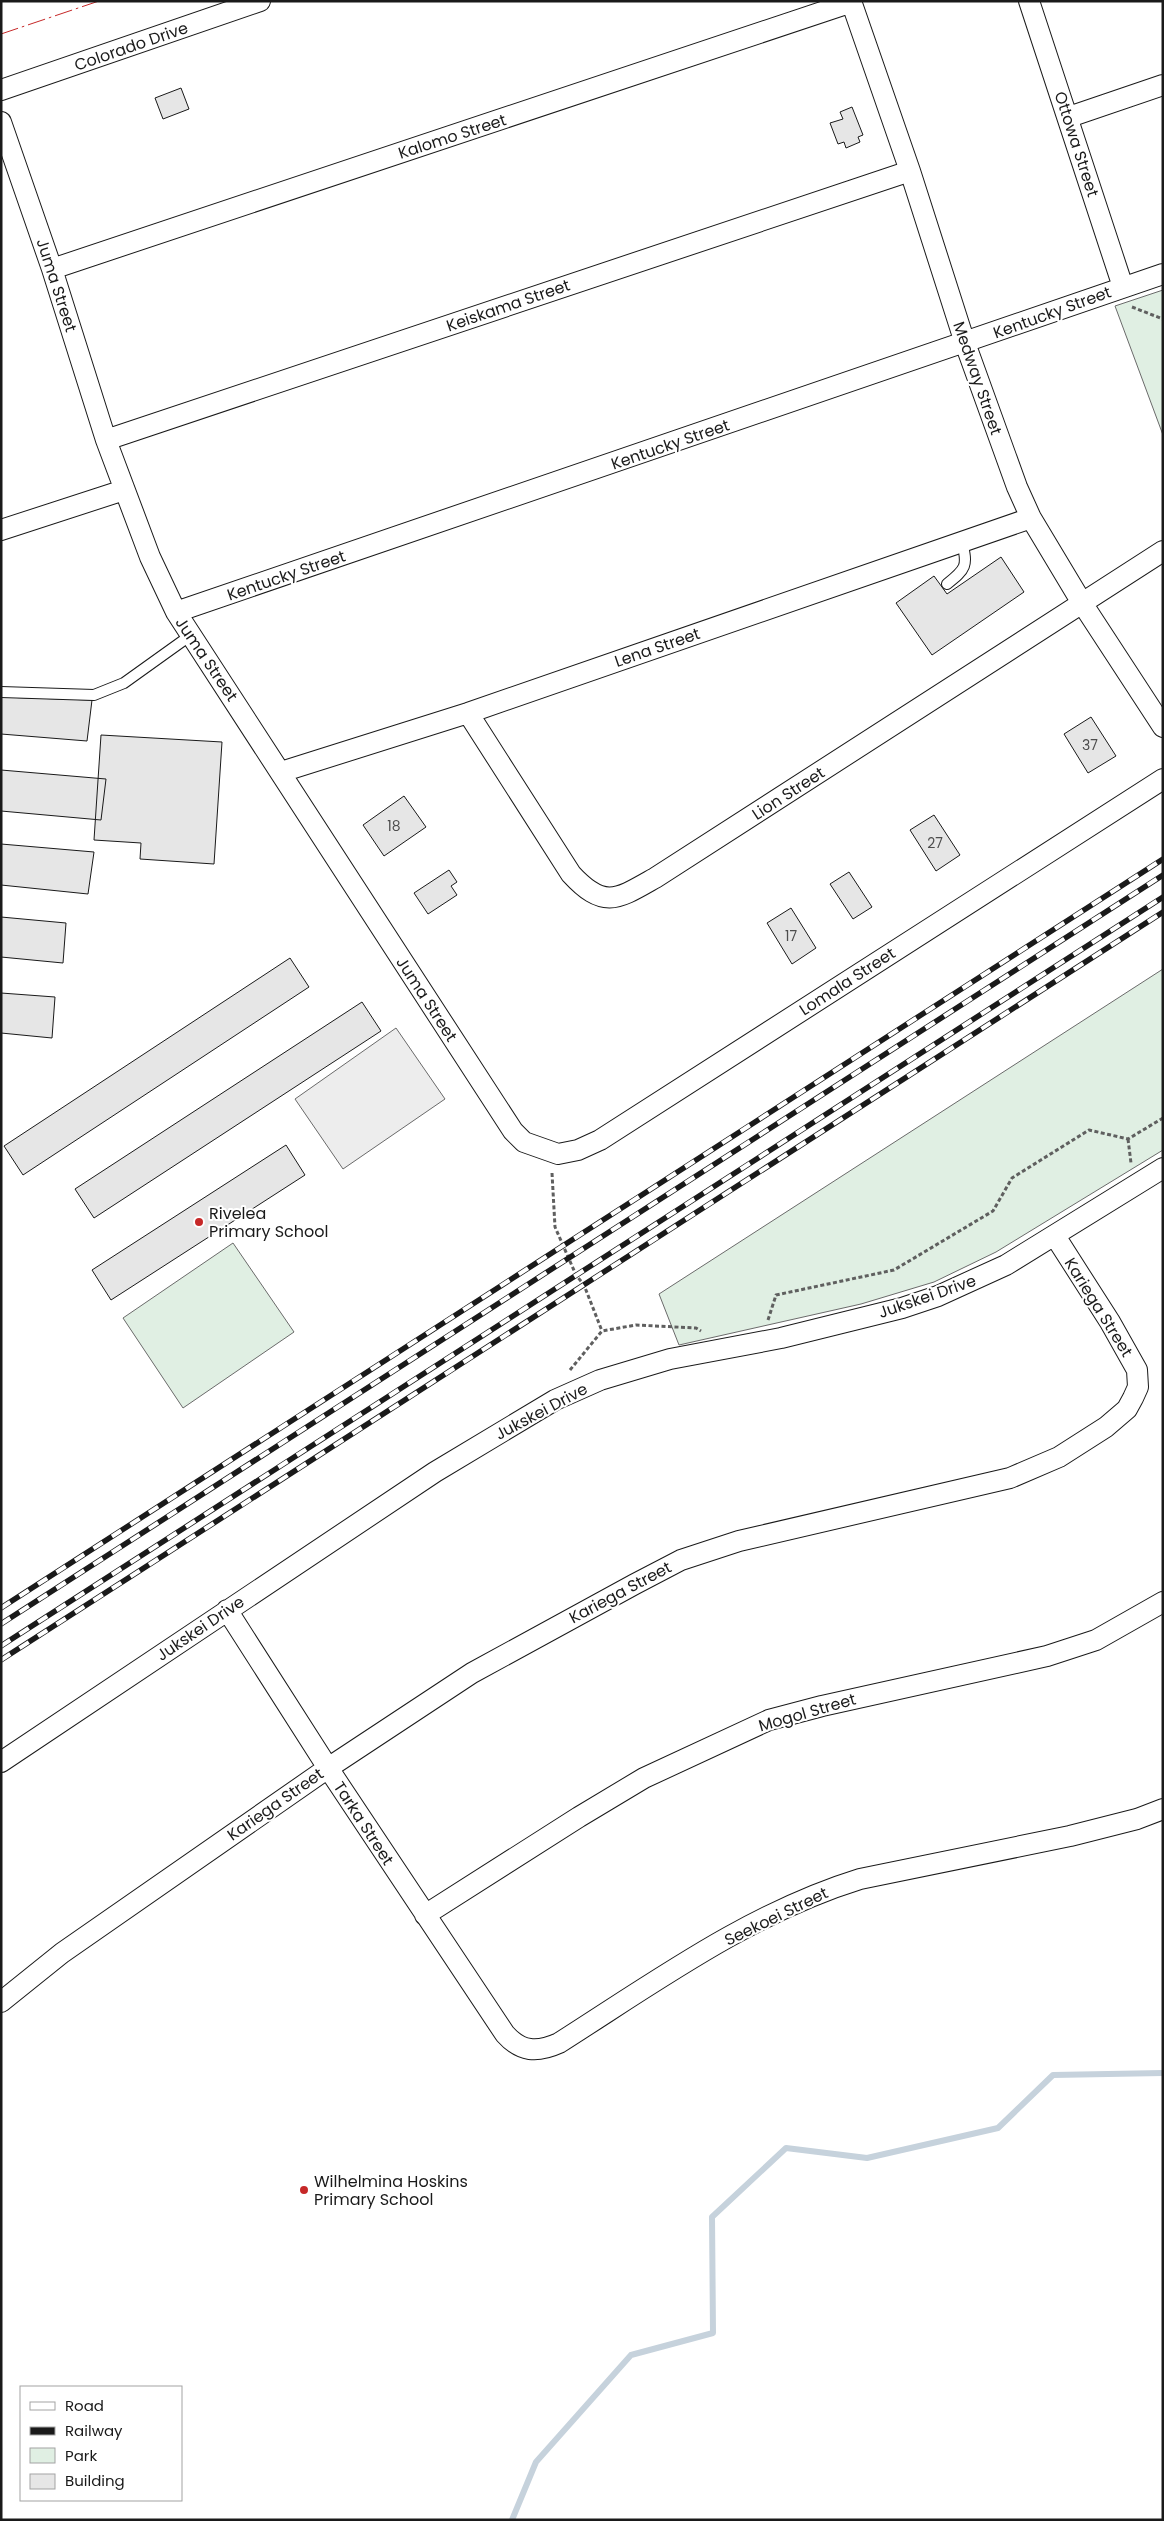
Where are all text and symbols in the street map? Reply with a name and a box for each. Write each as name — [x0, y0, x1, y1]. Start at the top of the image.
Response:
street label: Colorado Drive — [71, 16, 191, 77]
street label: Ottowa Street — [1049, 89, 1104, 200]
street label: Kalomo Street — [395, 108, 509, 165]
street label: Juma Street — [31, 235, 83, 335]
street label: Keiskama Street — [443, 274, 573, 337]
street label: Kentucky Street — [990, 280, 1114, 344]
street label: Medway Street — [947, 318, 1008, 438]
street label: Kentucky Street — [608, 413, 733, 476]
street label: Kentucky Street — [224, 544, 349, 607]
street label: Juma Street — [170, 613, 243, 706]
street label: Lena Street — [611, 622, 703, 673]
house number: 37 — [1082, 735, 1098, 755]
street label: Lion Street — [747, 761, 829, 826]
house number: 18 — [387, 816, 401, 836]
house number: 27 — [927, 833, 943, 853]
house number: 17 — [785, 926, 797, 946]
street label: Lomala Street — [795, 942, 900, 1021]
street label: Juma Street — [390, 952, 463, 1046]
place label: Rivelea Primary School — [209, 1202, 328, 1243]
marker: Rivelea Primary School — [193, 1216, 205, 1228]
street label: Kariega Street — [1059, 1253, 1138, 1361]
street label: Jukskei Drive — [875, 1269, 979, 1324]
street label: Jukskei Drive — [491, 1377, 592, 1445]
street label: Kariega Street — [565, 1556, 676, 1629]
street label: Jukskei Drive — [152, 1590, 249, 1666]
street label: Mogol Street — [756, 1688, 859, 1737]
street label: Kariega Street — [222, 1762, 328, 1846]
street label: Tarka Street — [328, 1777, 399, 1870]
street label: Seekoei Street — [721, 1881, 832, 1951]
place label: Wilhelmina Hoskins Primary School — [314, 2170, 468, 2211]
marker: Wilhelmina Hoskins Primary School — [298, 2184, 310, 2196]
legend — [20, 2386, 182, 2501]
text: Road — [65, 2395, 104, 2416]
text: Railway — [65, 2420, 123, 2441]
text: Park — [65, 2445, 97, 2466]
text: Building — [65, 2470, 125, 2491]

